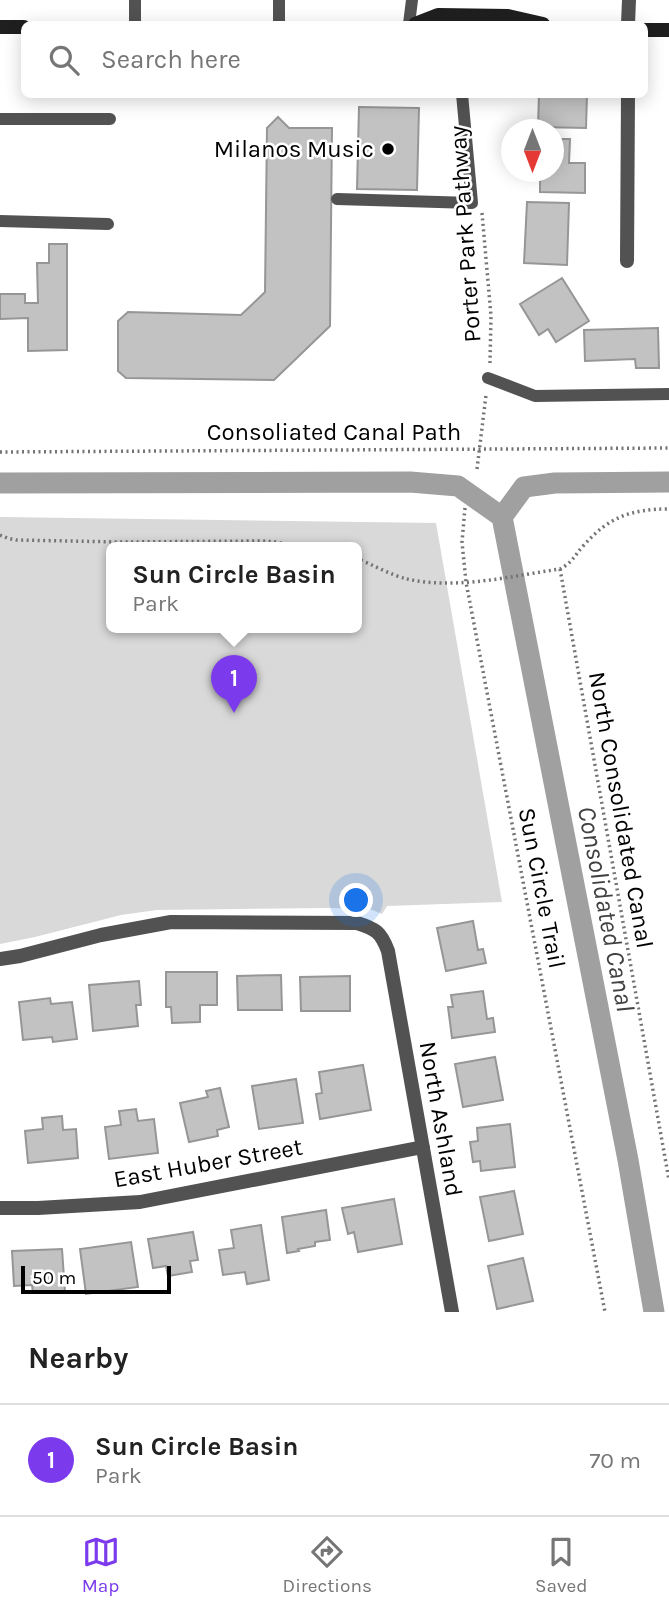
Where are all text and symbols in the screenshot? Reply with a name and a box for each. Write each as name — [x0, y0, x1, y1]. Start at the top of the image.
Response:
search box — [21, 21, 648, 98]
icon: search — [45, 41, 83, 79]
text: Search here — [101, 44, 241, 75]
north arrow — [501, 119, 564, 182]
street label: Porter Park Pathway — [443, 125, 487, 343]
place label: Milanos Music — [214, 135, 374, 163]
marker: Milanos Music — [380, 141, 396, 157]
street label: Consoliated Canal Path — [207, 418, 461, 446]
popup — [106, 542, 362, 633]
text: Sun Circle Basin — [132, 559, 336, 590]
text: Park — [132, 590, 179, 617]
pin: 1 — [211, 655, 257, 713]
street label: North Consolidated Canal — [582, 669, 660, 951]
water label: Consolidated Canal — [571, 804, 641, 1014]
street label: Sun Circle Trail — [513, 805, 571, 971]
your location — [339, 883, 373, 917]
street label: North Ashland — [414, 1039, 468, 1199]
street label: East Huber Street — [111, 1133, 305, 1193]
scale bar — [21, 1263, 172, 1295]
text: 50 m — [32, 1267, 76, 1289]
text: Nearby — [28, 1340, 128, 1376]
text: Sun Circle Basin — [95, 1431, 298, 1462]
text: 1 — [47, 1447, 55, 1474]
text: 70 m — [590, 1447, 641, 1474]
text: Park — [95, 1462, 142, 1489]
tab: Map — [82, 1533, 120, 1597]
tab: Directions — [283, 1533, 372, 1597]
tab: Saved — [535, 1533, 587, 1597]

